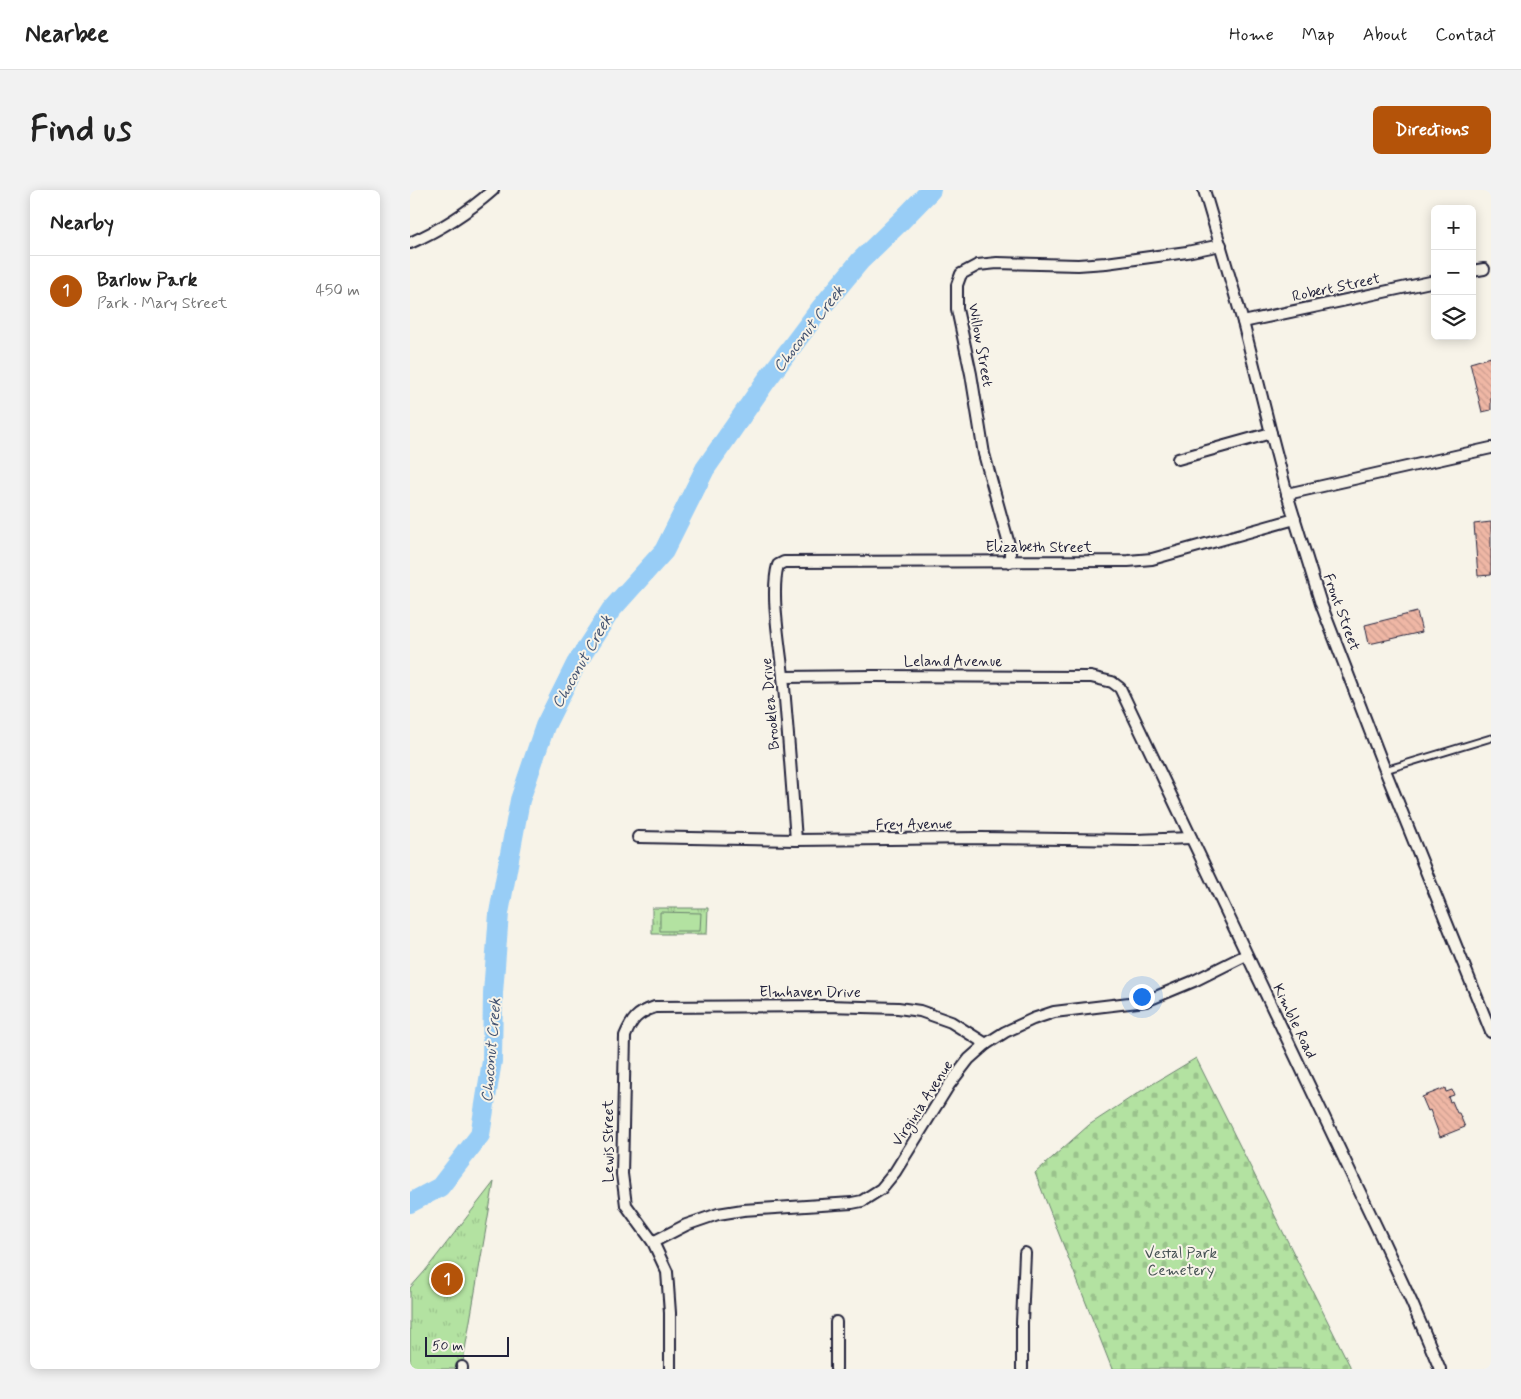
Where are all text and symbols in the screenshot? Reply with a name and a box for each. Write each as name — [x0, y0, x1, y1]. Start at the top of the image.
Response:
text: Nearbee — [25, 19, 109, 50]
text: Home — [1229, 23, 1274, 47]
text: Map — [1302, 23, 1335, 47]
text: About — [1363, 23, 1407, 47]
text: Contact — [1435, 23, 1496, 47]
button: Directions — [1373, 106, 1491, 154]
text: Find us — [30, 107, 132, 153]
map controls — [1431, 205, 1476, 340]
button: + — [1431, 205, 1476, 250]
text: Nearby — [50, 209, 114, 237]
button: − — [1431, 250, 1476, 295]
text: Barlow Park — [97, 268, 197, 293]
street label: Robert Street — [1290, 269, 1382, 307]
text: 1 — [62, 280, 70, 301]
text: 450 m — [315, 280, 360, 301]
water label: Choconut Creek — [769, 281, 850, 377]
text: Park · Mary Street — [97, 293, 228, 314]
button: layers — [1431, 295, 1476, 340]
street label: Willow Street — [963, 302, 997, 389]
street label: Elizabeth Street — [986, 538, 1093, 558]
street label: Front Street — [1318, 571, 1364, 654]
water label: Choconut Creek — [547, 611, 618, 712]
street label: Leland Avenue — [904, 652, 1002, 672]
street label: Brooklea Drive — [757, 657, 785, 751]
street label: Frey Avenue — [875, 814, 953, 836]
street label: Kimble Road — [1267, 981, 1321, 1062]
street label: Elmhaven Drive — [759, 983, 861, 1003]
your location — [1129, 984, 1155, 1010]
water label: Choconut Creek — [476, 997, 507, 1103]
street label: Virginia Avenue — [888, 1056, 959, 1151]
street label: Lewis Street — [599, 1099, 619, 1182]
park label: Vestal Park Cemetery — [1145, 1244, 1218, 1281]
pin: 1 — [431, 1260, 463, 1298]
scale bar — [425, 1334, 509, 1357]
text: 50 m — [432, 1337, 463, 1355]

